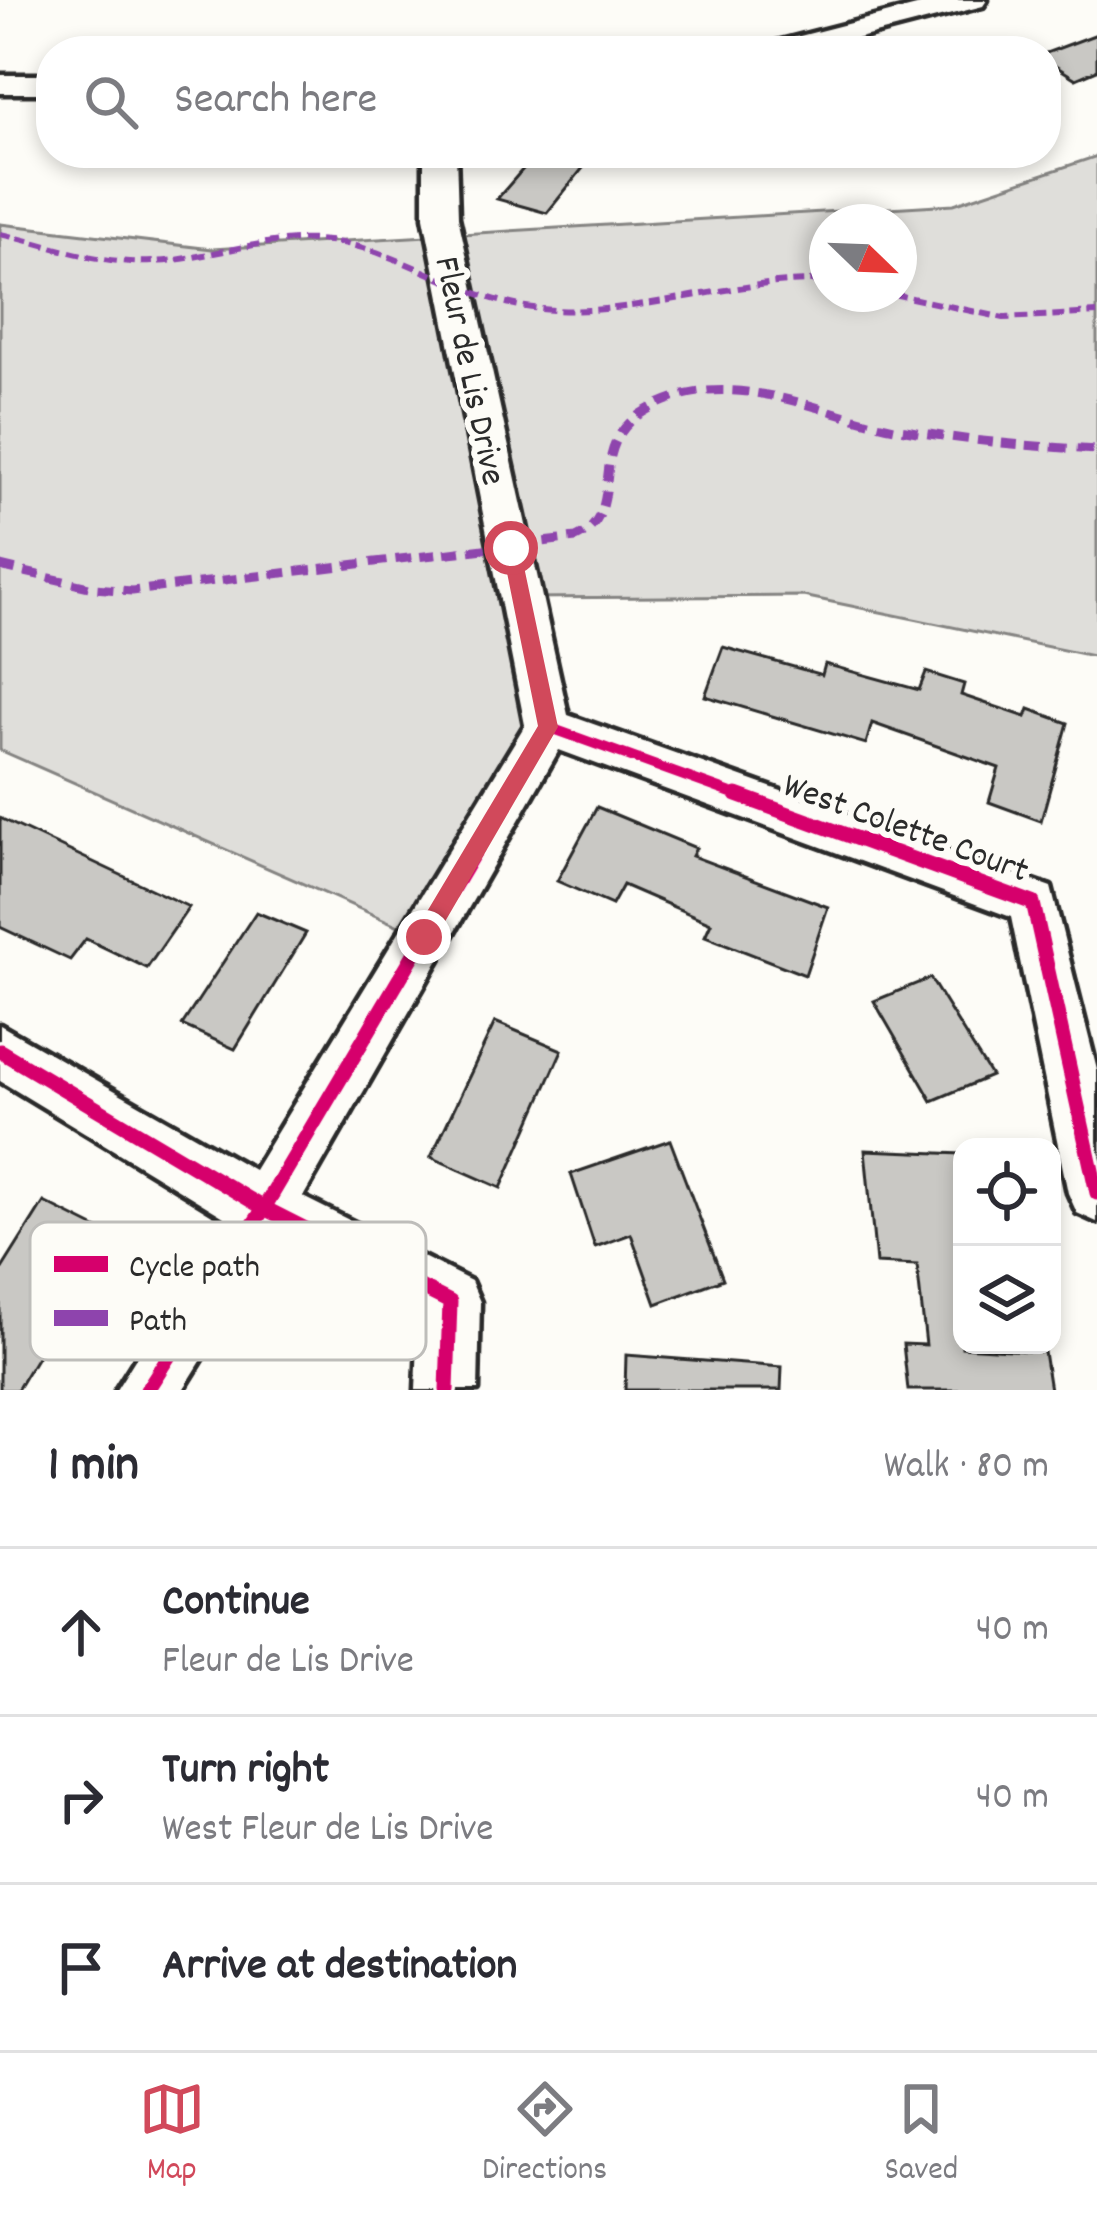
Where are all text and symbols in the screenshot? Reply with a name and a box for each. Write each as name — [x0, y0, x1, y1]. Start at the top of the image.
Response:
search box — [36, 36, 1061, 168]
icon: search — [78, 69, 144, 135]
text: Search here — [174, 70, 377, 134]
north arrow — [809, 204, 917, 312]
street label: Fleur de Lis Drive — [418, 252, 517, 490]
route start — [484, 521, 538, 575]
street label: West Colette Court — [775, 762, 1035, 899]
route end — [397, 910, 451, 964]
map controls — [953, 1138, 1061, 1354]
button: locate — [953, 1138, 1061, 1246]
legend — [30, 1222, 426, 1360]
text: Cycle path — [129, 1246, 260, 1293]
button: layers — [953, 1246, 1061, 1354]
text: Path — [129, 1300, 187, 1347]
text: 1 min — [48, 1432, 139, 1504]
text: Walk · 80 m — [884, 1441, 1049, 1496]
text: Continue — [162, 1572, 310, 1636]
icon: ahead — [48, 1599, 114, 1665]
text: 40 m — [976, 1604, 1049, 1659]
text: Fleur de Lis Drive — [162, 1636, 414, 1691]
text: Turn right — [162, 1740, 329, 1804]
icon: right — [48, 1767, 114, 1833]
text: 40 m — [976, 1772, 1049, 1827]
text: West Fleur de Lis Drive — [162, 1804, 493, 1859]
icon: arrive — [48, 1935, 114, 2001]
text: Arrive at destination — [162, 1936, 517, 2000]
tab: Map — [139, 2076, 205, 2195]
tab: Directions — [482, 2076, 607, 2195]
tab: Saved — [885, 2076, 958, 2195]

